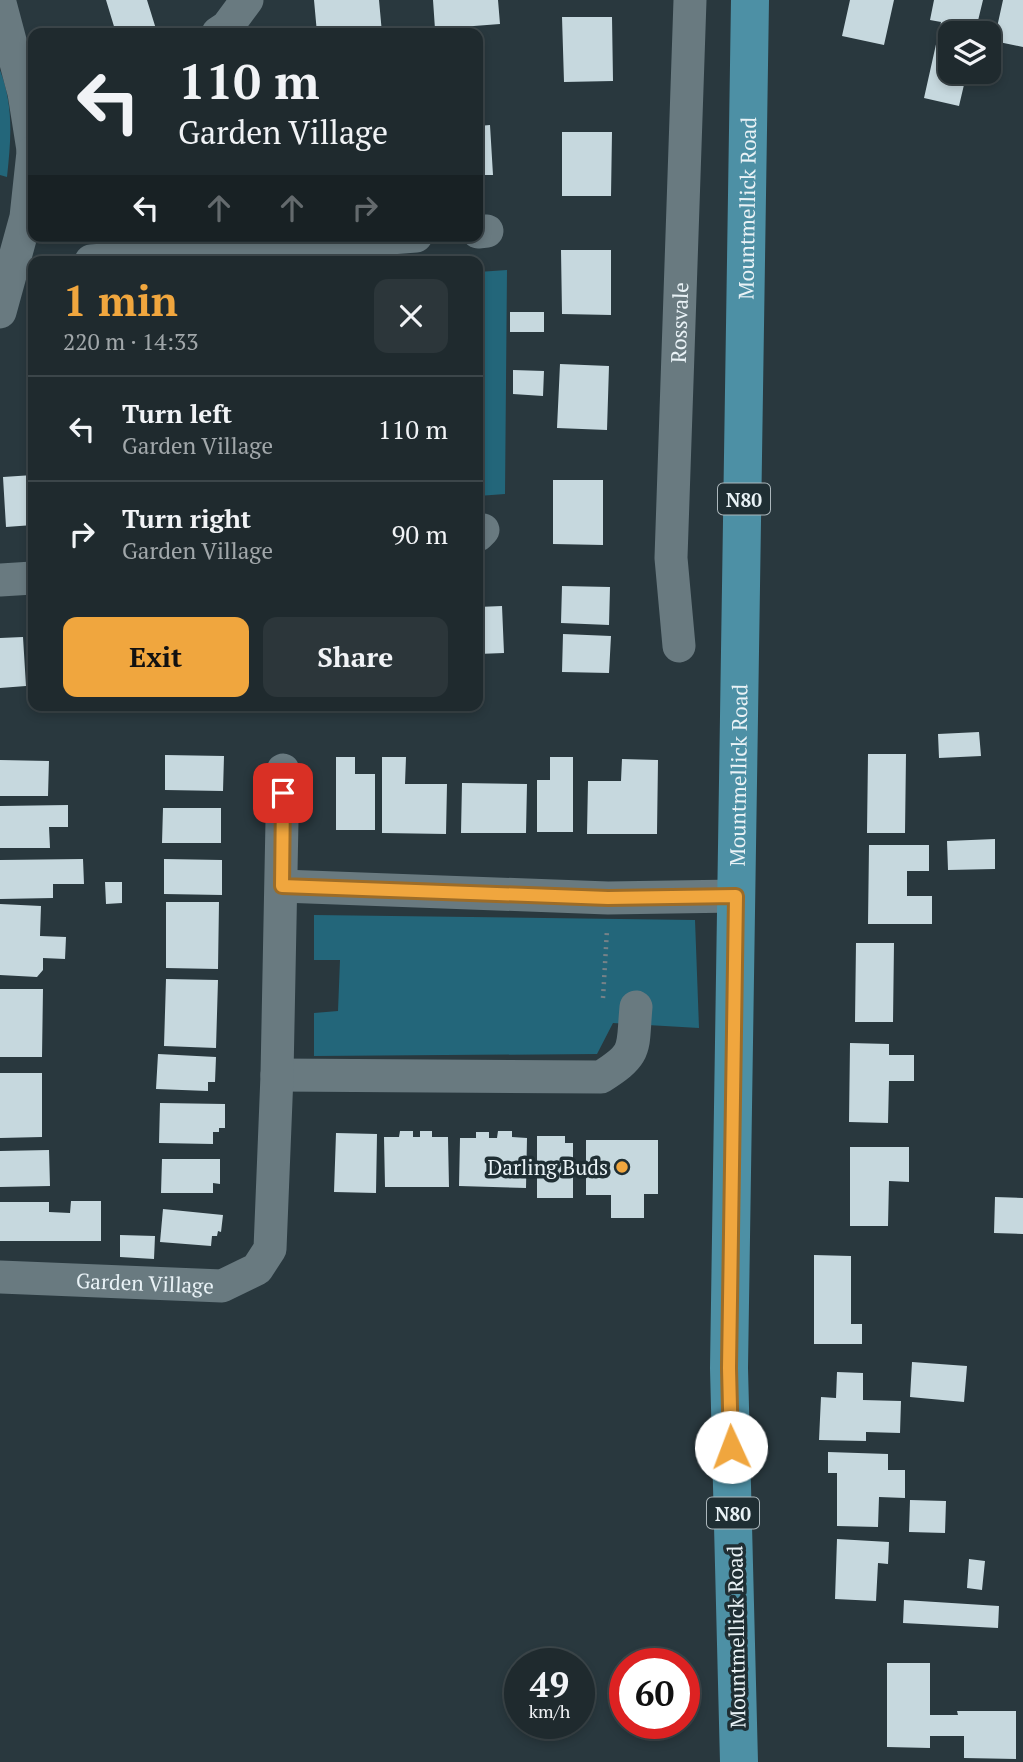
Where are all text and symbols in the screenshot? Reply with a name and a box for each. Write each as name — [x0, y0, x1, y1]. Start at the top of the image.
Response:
map controls — [938, 21, 1001, 84]
button: layers — [938, 21, 1001, 84]
text: 110 m — [178, 48, 320, 113]
icon: left — [63, 56, 154, 147]
text: Garden Village — [178, 111, 388, 153]
street label: Mountmellick Road — [731, 116, 762, 300]
icon: left — [127, 189, 165, 227]
icon: ahead — [200, 189, 238, 227]
icon: ahead — [273, 189, 311, 227]
icon: right — [346, 189, 384, 227]
text: 1 min — [63, 272, 178, 328]
button: close — [374, 279, 448, 353]
street label: Rossvale — [664, 282, 694, 363]
text: 220 m · 14:33 — [63, 326, 198, 357]
text: Turn left — [122, 396, 232, 430]
icon: left — [63, 410, 101, 448]
text: 110 m — [378, 412, 448, 446]
text: Garden Village — [122, 430, 273, 461]
road number: N80 — [718, 484, 770, 514]
text: Turn right — [122, 501, 251, 535]
icon: right — [63, 515, 101, 553]
text: 90 m — [392, 517, 448, 551]
text: Garden Village — [122, 535, 273, 566]
button: Exit — [63, 617, 249, 697]
button: Share — [263, 617, 448, 697]
street label: Mountmellick Road — [723, 683, 754, 867]
pin — [253, 763, 313, 823]
icon: arrive — [264, 774, 302, 812]
place label: Darling Buds — [487, 1153, 608, 1181]
marker: Darling Buds — [614, 1159, 630, 1175]
street label: Garden Village — [75, 1266, 214, 1300]
position arrow — [694, 1410, 768, 1484]
road number: N80 — [707, 1498, 759, 1528]
street label: Mountmellick Road — [720, 1545, 752, 1728]
speed limit sign: 60 — [609, 1648, 700, 1739]
text: 49 — [530, 1661, 569, 1707]
text: km/h — [529, 1699, 570, 1723]

